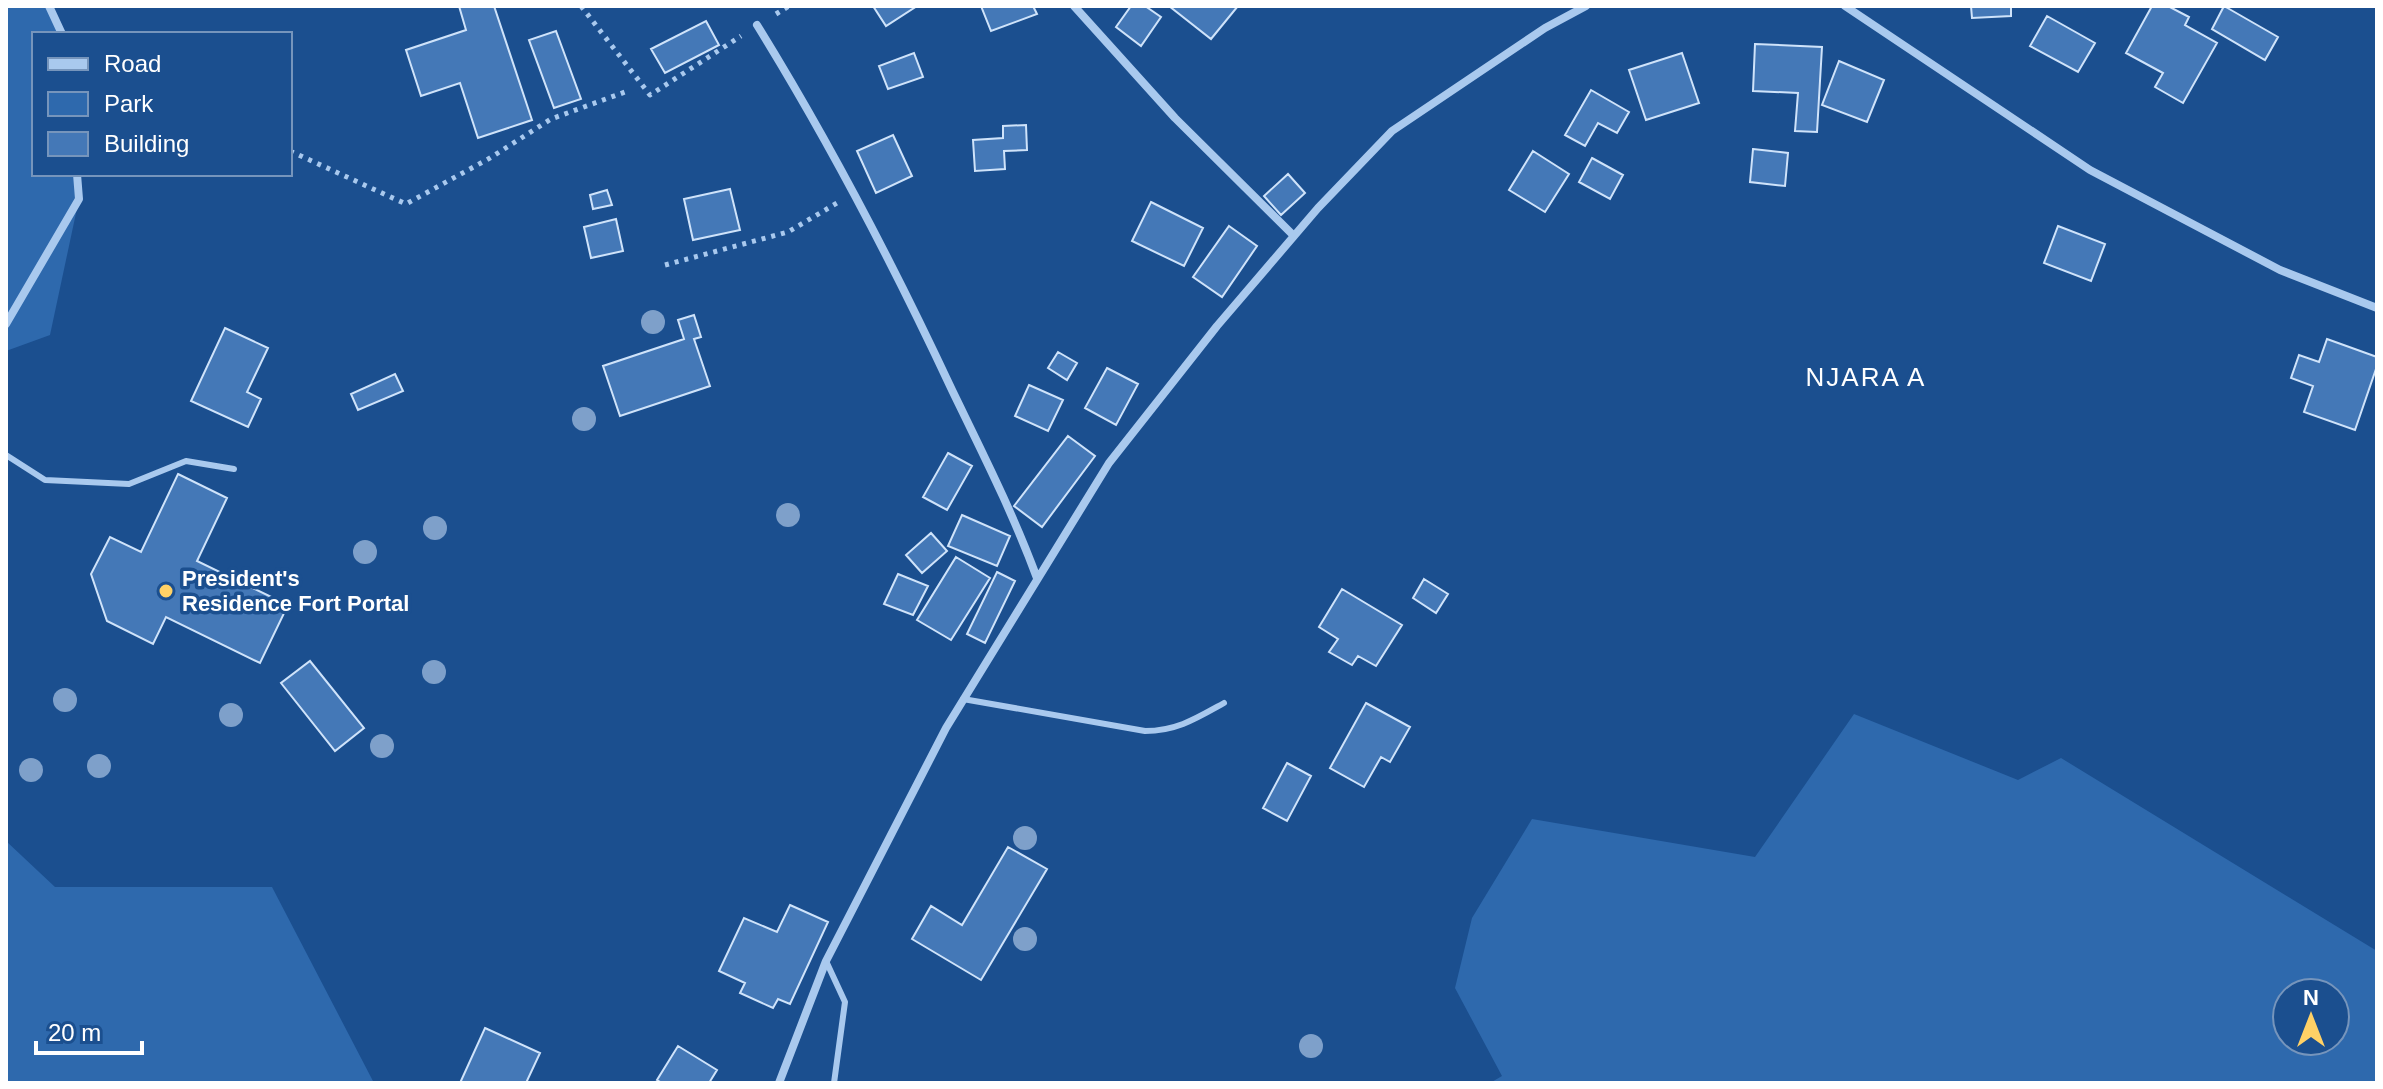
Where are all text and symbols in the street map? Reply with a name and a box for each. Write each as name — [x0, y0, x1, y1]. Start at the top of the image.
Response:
legend — [32, 32, 292, 176]
text: Road — [104, 50, 161, 77]
text: Park — [104, 90, 154, 117]
text: Building — [104, 130, 189, 157]
district label: NJARA A — [1806, 362, 1926, 392]
place label: President's Residence Fort Portal — [182, 566, 409, 616]
marker: President's Residence Fort Portal — [157, 582, 175, 600]
north arrow — [2271, 977, 2351, 1057]
text: N — [2303, 985, 2319, 1010]
scale bar — [36, 1005, 142, 1055]
text: 20 m — [48, 1019, 101, 1046]

